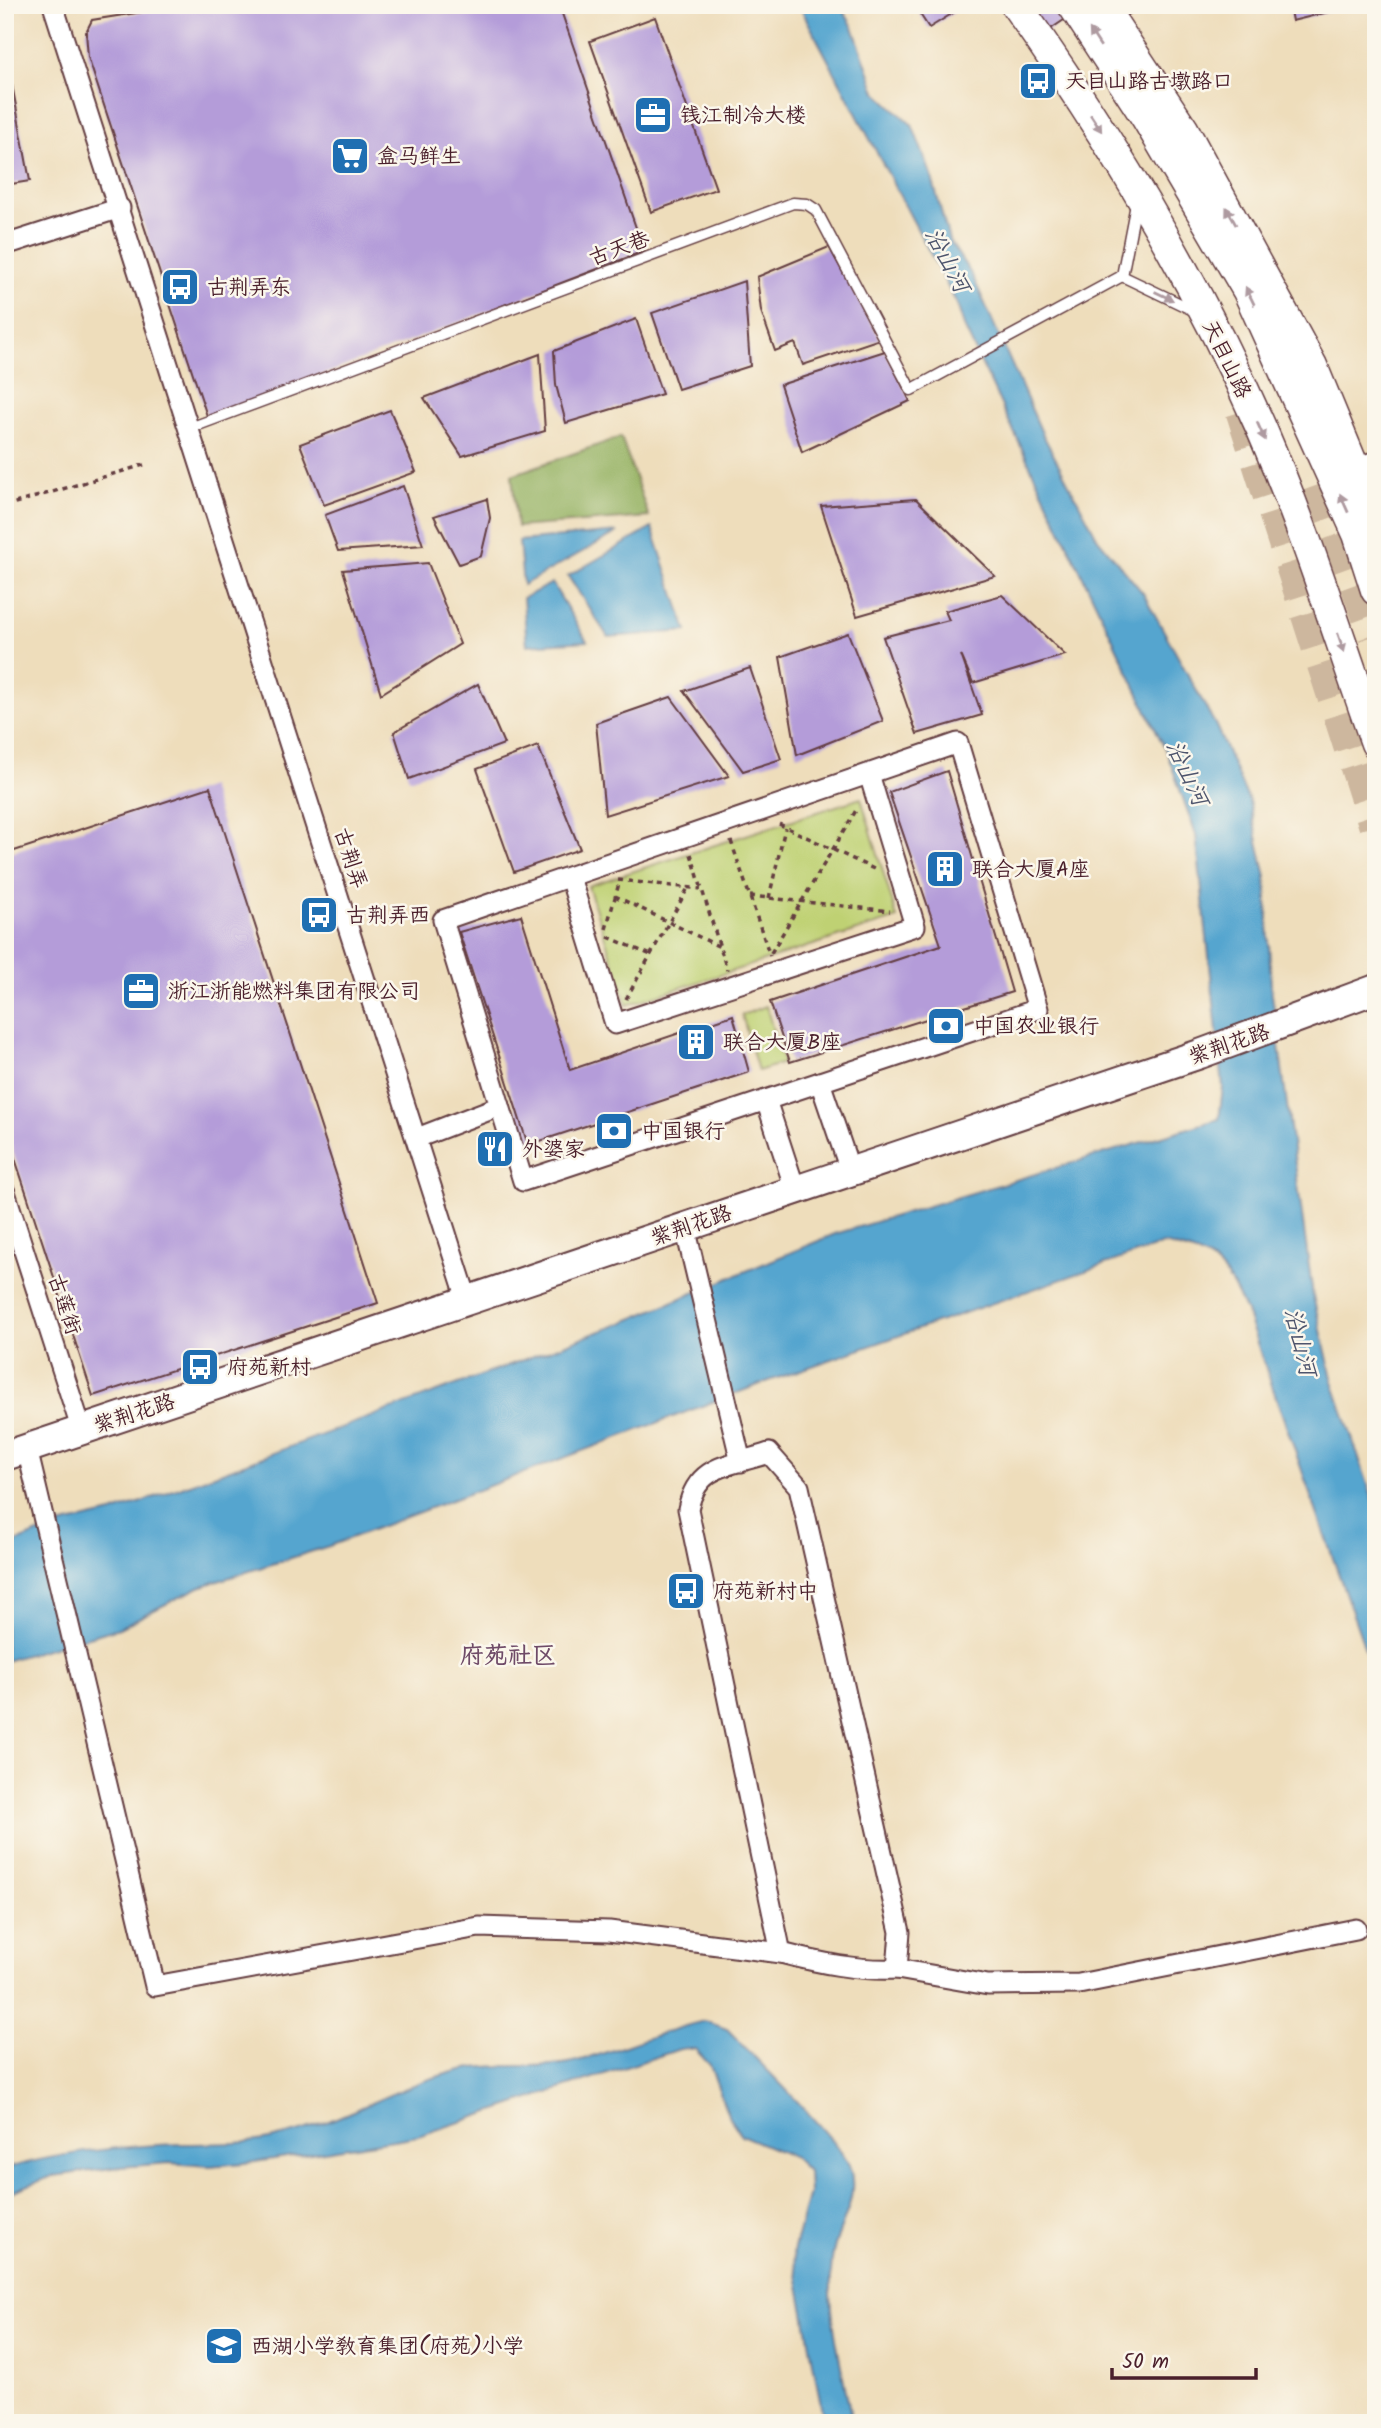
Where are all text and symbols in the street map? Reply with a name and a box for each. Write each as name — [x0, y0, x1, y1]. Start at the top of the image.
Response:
one-way arrow — [1088, 28, 1101, 48]
bus stop icon: 天目山路古墩路口 — [1017, 60, 1059, 102]
place label: 天目山路古墩路口 — [1065, 66, 1233, 99]
office icon: 钱江制冷大楼 — [632, 94, 674, 136]
place label: 钱江制冷大楼 — [680, 100, 806, 133]
one-way arrow — [1089, 113, 1102, 132]
supermarket icon: 盒马鲜生 — [329, 135, 371, 177]
place label: 盒马鲜生 — [377, 141, 461, 174]
one-way arrow — [1225, 206, 1237, 226]
water label: 沿山河 — [914, 222, 980, 303]
street label: 古天巷 — [584, 223, 655, 276]
bus stop icon: 古荆弄东 — [159, 266, 201, 308]
place label: 古荆弄东 — [207, 272, 291, 305]
one-way arrow — [1244, 286, 1256, 306]
one-way arrow — [1154, 290, 1174, 302]
street label: 天目山路 — [1192, 315, 1259, 405]
one-way arrow — [1256, 420, 1267, 441]
one-way arrow — [1338, 493, 1350, 513]
one-way arrow — [1336, 633, 1347, 654]
water label: 沿山河 — [1155, 735, 1219, 816]
street label: 古荆弄 — [324, 823, 375, 894]
building icon: 联合大厦A座 — [924, 848, 966, 890]
place label: 联合大厦A座 — [972, 854, 1090, 887]
bus stop icon: 古荆弄西 — [298, 894, 340, 936]
place label: 古荆弄西 — [346, 900, 430, 933]
office icon: 浙江浙能燃料集团有限公司 — [120, 970, 162, 1012]
place label: 浙江浙能燃料集团有限公司 — [168, 976, 420, 1009]
bank icon: 中国农业银行 — [925, 1005, 967, 1047]
place label: 中国农业银行 — [973, 1011, 1099, 1044]
street label: 紫荆花路 — [1184, 1016, 1275, 1075]
building icon: 联合大厦B座 — [675, 1021, 717, 1063]
place label: 联合大厦B座 — [723, 1027, 841, 1060]
bank icon: 中国银行 — [593, 1110, 635, 1152]
place label: 中国银行 — [641, 1116, 725, 1149]
restaurant icon: 外婆家 — [474, 1128, 516, 1170]
place label: 外婆家 — [522, 1134, 585, 1167]
street label: 紫荆花路 — [646, 1197, 737, 1256]
street label: 古莲街 — [38, 1269, 89, 1340]
water label: 沿山河 — [1273, 1305, 1326, 1384]
bus stop icon: 府苑新村 — [179, 1346, 221, 1388]
place label: 府苑新村 — [227, 1352, 311, 1385]
street label: 紫荆花路 — [89, 1386, 180, 1443]
bus stop icon: 府苑新村中 — [665, 1570, 707, 1612]
place label: 府苑新村中 — [713, 1576, 818, 1609]
district label: 府苑社区 — [460, 1637, 556, 1676]
school or university icon: 西湖小学教育集团(府苑)小学 — [203, 2325, 245, 2367]
place label: 西湖小学教育集团(府苑)小学 — [251, 2331, 524, 2364]
scale bar — [1112, 2337, 1255, 2381]
text: 50 m — [1122, 2346, 1169, 2379]

